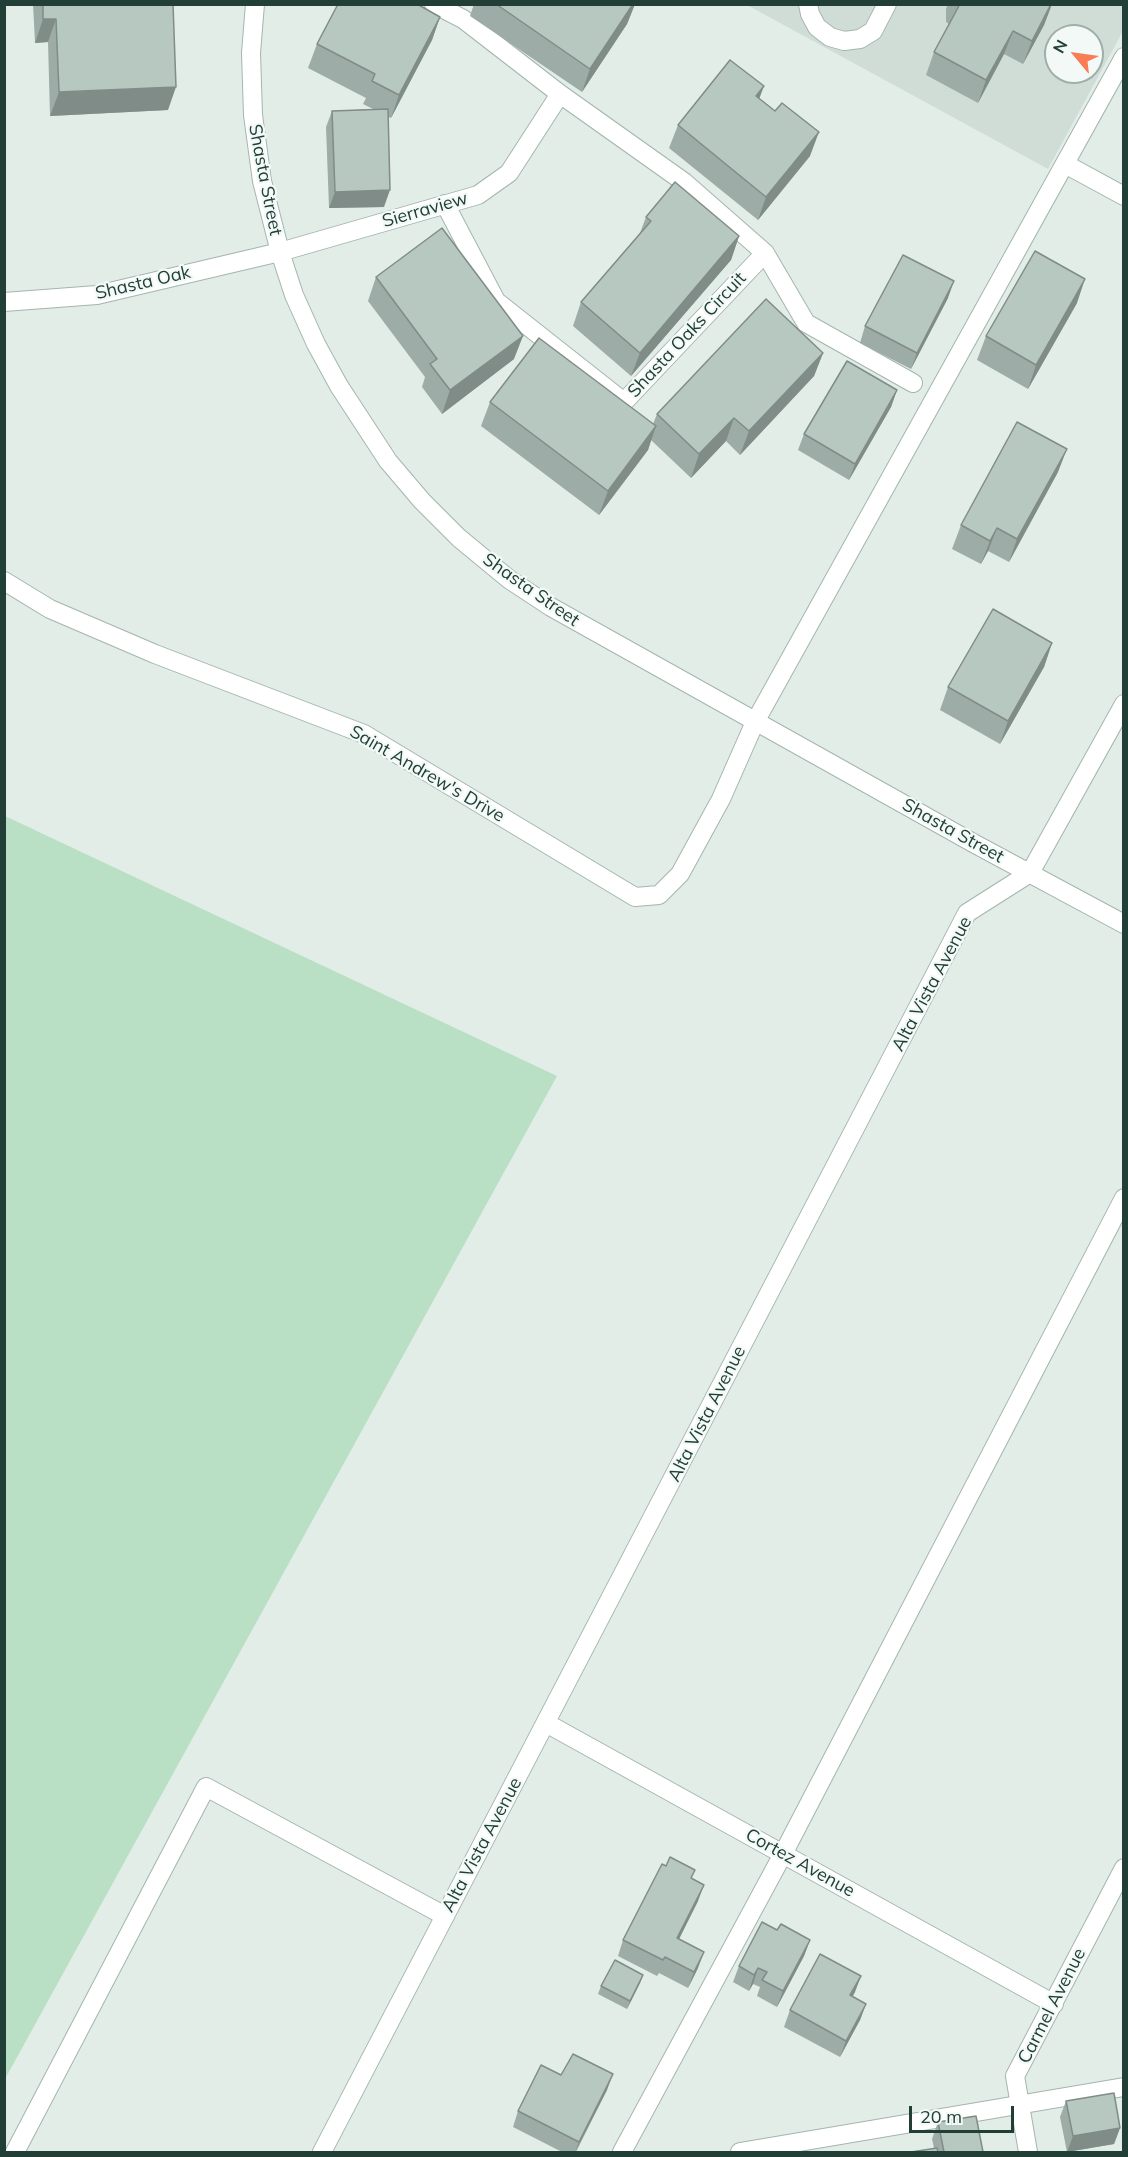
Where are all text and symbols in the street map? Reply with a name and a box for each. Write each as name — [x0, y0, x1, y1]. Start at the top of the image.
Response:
north arrow — [1044, 24, 1104, 84]
text: N — [1048, 36, 1072, 56]
street label: Shasta Street — [244, 122, 286, 238]
street label: Sierraview — [380, 187, 470, 233]
street label: Shasta Oak — [93, 262, 193, 304]
street label: Shasta Oaks Circuit — [623, 268, 751, 402]
street label: Shasta Street — [479, 549, 583, 631]
street label: Saint Andrew's Drive — [346, 721, 508, 827]
street label: Shasta Street — [898, 794, 1008, 868]
street label: Alta Vista Avenue — [887, 913, 977, 1055]
street label: Alta Vista Avenue — [663, 1342, 751, 1486]
street label: Alta Vista Avenue — [437, 1774, 527, 1916]
street label: Cortez Avenue — [742, 1824, 858, 1902]
street label: Carmel Avenue — [1014, 1945, 1090, 2067]
scale bar — [912, 2094, 1017, 2132]
text: 20 m — [920, 2105, 962, 2128]

